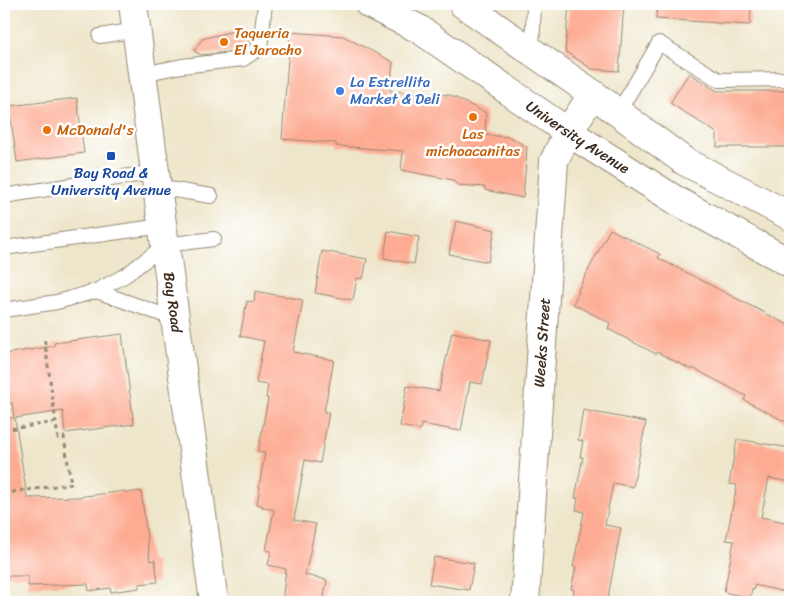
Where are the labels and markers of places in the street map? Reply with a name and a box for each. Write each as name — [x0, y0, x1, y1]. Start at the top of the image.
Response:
place label: Taqueria El Jarocho — [234, 20, 302, 63]
marker: Taqueria El Jarocho — [218, 36, 230, 48]
place label: La Estrellita Market & Deli — [350, 69, 440, 112]
marker: La Estrellita Market & Deli — [334, 85, 346, 97]
marker: Las michoacanitas — [467, 111, 479, 123]
place label: McDonald's — [57, 117, 134, 143]
place label: Las michoacanitas — [426, 121, 520, 164]
marker: McDonald's — [41, 124, 53, 136]
marker: Bay Road & University Avenue — [105, 150, 117, 162]
place label: Bay Road & University Avenue — [51, 160, 171, 203]

